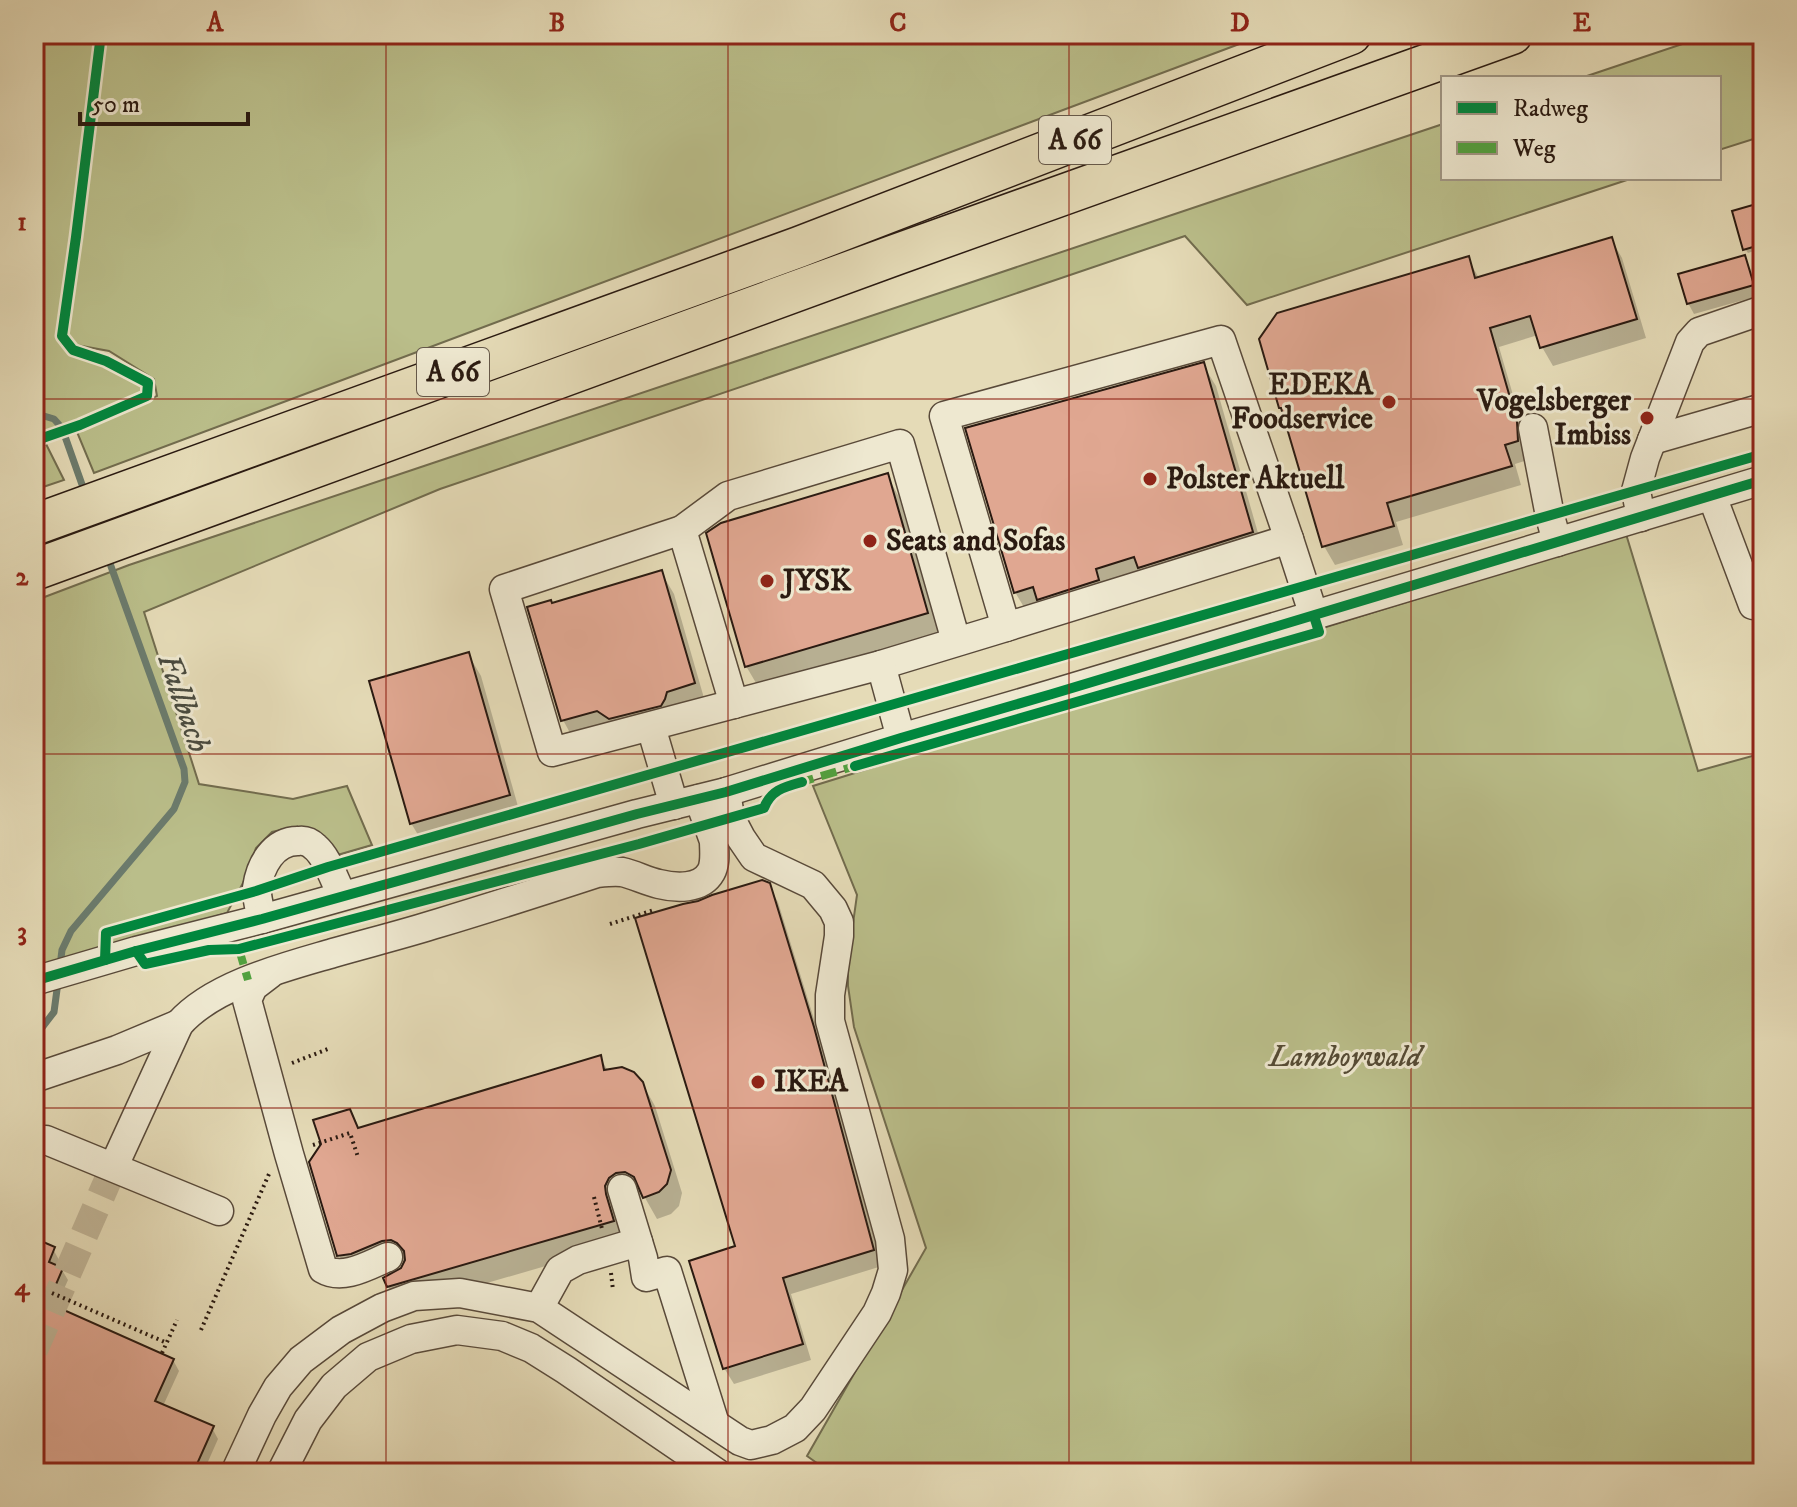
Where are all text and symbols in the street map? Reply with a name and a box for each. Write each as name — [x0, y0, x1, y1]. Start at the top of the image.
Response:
text: A — [206, 7, 225, 40]
text: B — [549, 7, 565, 40]
text: C — [889, 7, 907, 40]
text: D — [1230, 7, 1250, 40]
text: E — [1573, 7, 1591, 40]
scale bar — [80, 76, 248, 126]
legend — [1441, 76, 1721, 180]
text: 50 m — [92, 90, 140, 120]
text: Radweg — [1513, 94, 1588, 124]
road number: A 66 — [1039, 116, 1111, 164]
text: Weg — [1512, 134, 1556, 164]
text: 1 — [17, 206, 27, 239]
road number: A 66 — [417, 348, 489, 396]
place label: EDEKA Foodservice — [1231, 367, 1374, 438]
place label: Vogelsberger Imbiss — [1476, 383, 1632, 454]
marker: EDEKA Foodservice — [1380, 393, 1398, 411]
marker: Vogelsberger Imbiss — [1638, 409, 1656, 427]
place label: Polster Aktuell — [1166, 461, 1345, 498]
marker: Polster Aktuell — [1141, 470, 1159, 488]
place label: Seats and Sofas — [886, 523, 1065, 560]
marker: Seats and Sofas — [861, 532, 879, 550]
text: 2 — [16, 561, 30, 594]
place label: JYSK — [780, 563, 852, 600]
marker: JYSK — [758, 572, 776, 590]
water label: Fallbach — [147, 648, 219, 758]
text: 3 — [17, 916, 27, 949]
park label: Lamboywald — [1267, 1039, 1426, 1076]
place label: IKEA — [774, 1064, 849, 1101]
marker: IKEA — [749, 1073, 767, 1091]
text: 4 — [15, 1271, 31, 1304]

